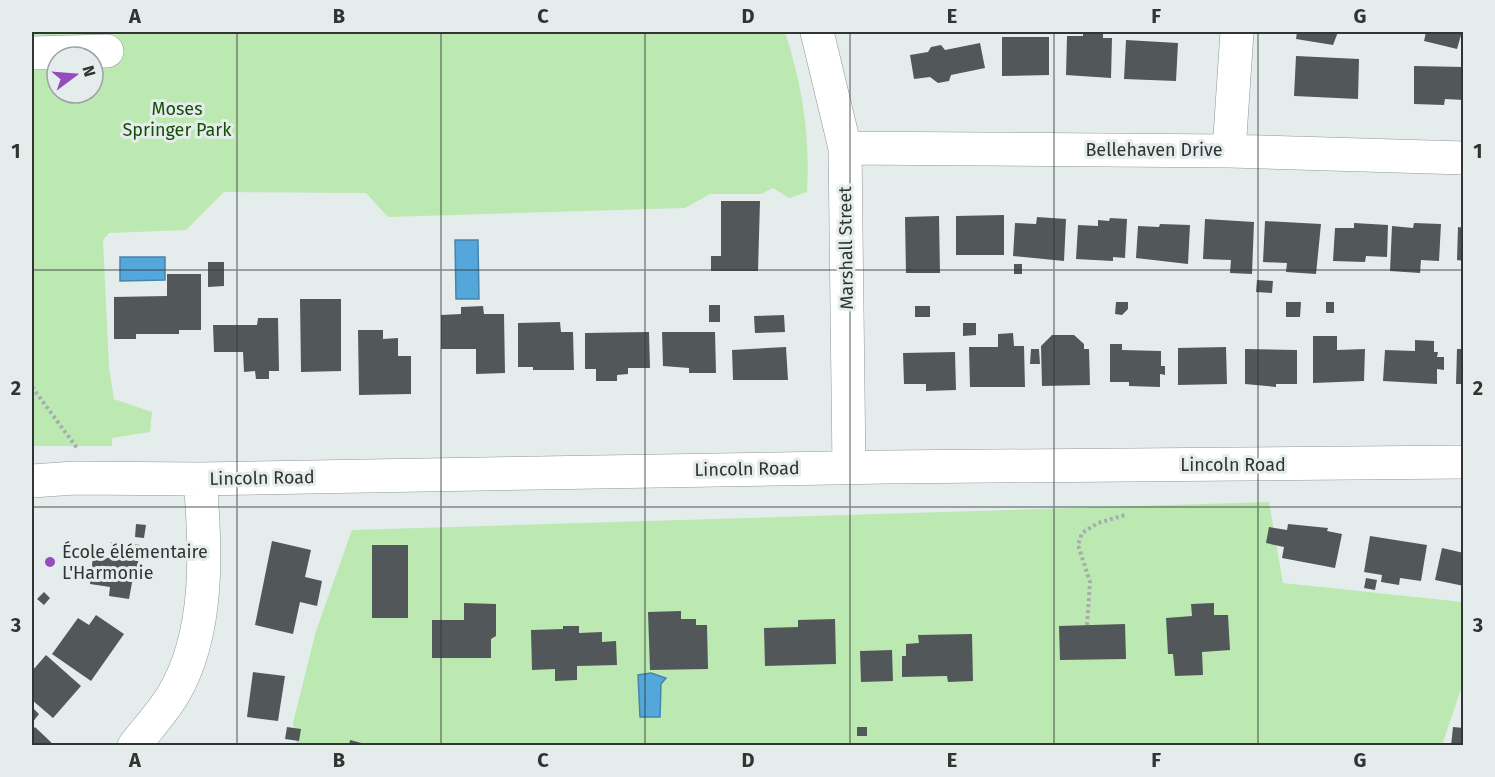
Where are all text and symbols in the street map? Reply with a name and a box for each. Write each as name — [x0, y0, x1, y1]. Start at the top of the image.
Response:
text: A — [128, 4, 142, 28]
text: B — [333, 4, 345, 28]
text: C — [537, 4, 549, 28]
text: D — [741, 4, 755, 28]
text: E — [947, 4, 957, 28]
text: F — [1151, 4, 1161, 28]
text: G — [1354, 4, 1366, 28]
north arrow — [45, 45, 105, 105]
text: N — [78, 63, 100, 79]
park label: Moses Springer Park — [122, 98, 232, 141]
text: 1 — [11, 139, 21, 163]
street label: Bellehaven Drive — [1085, 139, 1223, 161]
text: 1 — [1473, 139, 1483, 163]
street label: Marshall Street — [834, 186, 858, 310]
text: 2 — [11, 376, 21, 400]
text: 2 — [1473, 376, 1483, 400]
street label: Lincoln Road — [1180, 454, 1286, 476]
street label: Lincoln Road — [694, 457, 800, 481]
street label: Lincoln Road — [209, 466, 315, 490]
place label: École élémentaire L'Harmonie — [62, 540, 208, 584]
marker: École élémentaire L'Harmonie — [43, 555, 57, 569]
text: 3 — [10, 613, 21, 637]
text: 3 — [1472, 613, 1483, 637]
text: A — [128, 748, 142, 772]
text: B — [333, 748, 345, 772]
text: C — [537, 748, 549, 772]
text: D — [741, 748, 755, 772]
text: E — [947, 748, 957, 772]
text: F — [1151, 748, 1161, 772]
text: G — [1354, 748, 1366, 772]

